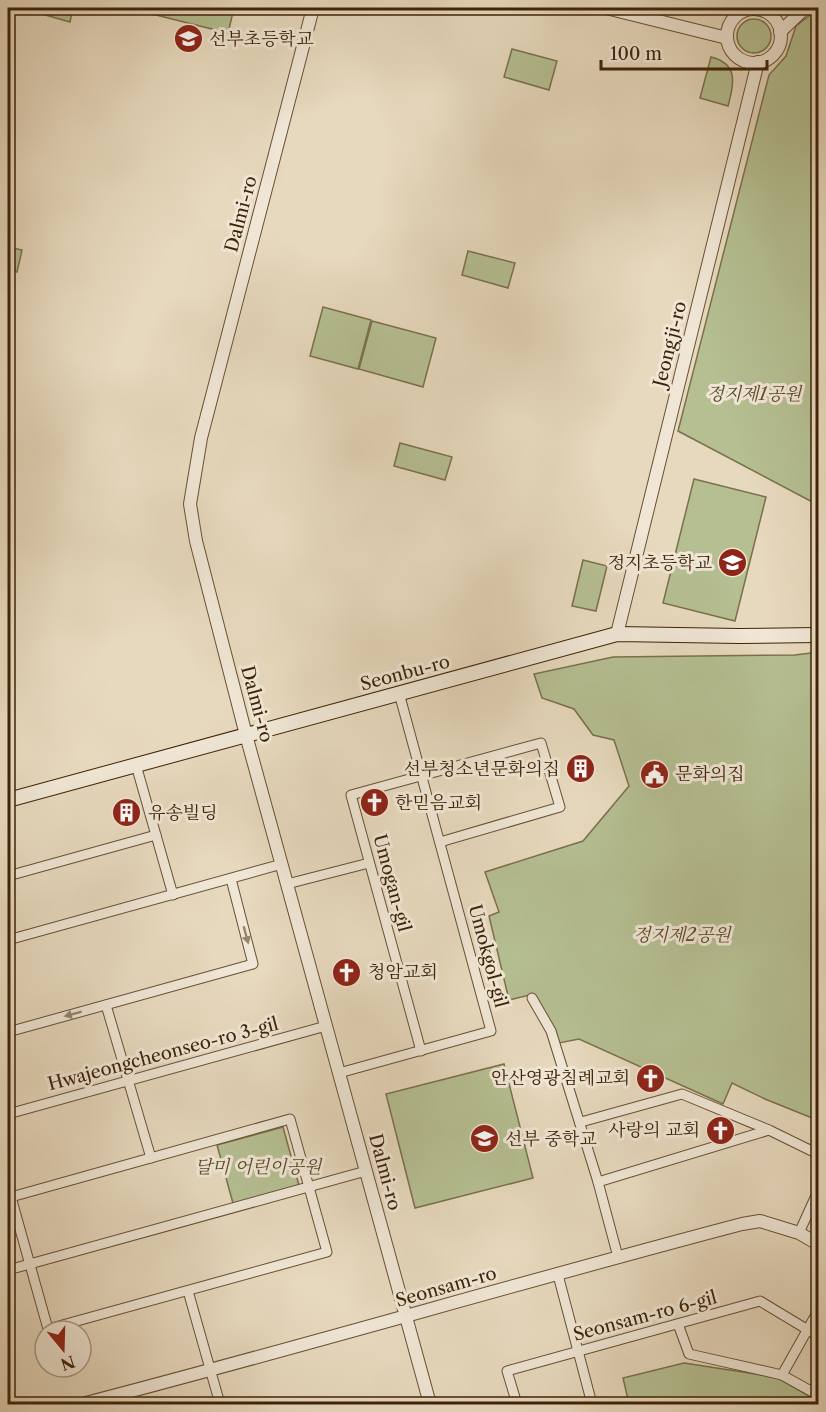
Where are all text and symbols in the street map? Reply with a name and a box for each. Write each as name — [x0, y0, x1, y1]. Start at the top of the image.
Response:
school or university icon: 선부초등학교 — [172, 23, 204, 55]
place label: 선부초등학교 — [209, 28, 314, 50]
scale bar — [601, 33, 768, 71]
text: 100 m — [610, 43, 662, 65]
street label: Dalmi-ro — [220, 173, 262, 255]
street label: Jeongji-ro — [648, 299, 691, 392]
park label: 정지제1공원 — [707, 383, 803, 405]
school or university icon: 정지초등학교 — [717, 547, 749, 579]
place label: 정지초등학교 — [608, 552, 713, 574]
street label: Seonbu-ro — [358, 651, 452, 695]
street label: Dalmi-ro — [236, 663, 278, 745]
building icon: 선부청소년문화의집 — [565, 753, 597, 785]
place label: 선부청소년문화의집 — [404, 758, 560, 780]
public building icon: 문화의집 — [638, 758, 670, 790]
place label: 문화의집 — [675, 763, 745, 785]
church icon: 한믿음교회 — [358, 787, 390, 819]
place label: 한믿음교회 — [395, 792, 482, 814]
building icon: 유송빌딩 — [111, 797, 143, 829]
place label: 유송빌딩 — [148, 802, 218, 824]
street label: Umogan-gil — [368, 832, 416, 934]
street label: Umokgol-gil — [464, 902, 512, 1010]
park label: 정지제2공원 — [633, 924, 732, 946]
one-way arrow — [241, 926, 251, 945]
church icon: 청암교회 — [331, 956, 363, 988]
place label: 청암교회 — [368, 961, 438, 983]
one-way arrow — [64, 1010, 82, 1019]
street label: Hwajeongcheonseo-ro 3-gil — [45, 1013, 281, 1095]
church icon: 안산영광침례교회 — [635, 1062, 667, 1094]
place label: 안산영광침례교회 — [491, 1067, 630, 1089]
church icon: 사랑의 교회 — [705, 1114, 737, 1146]
place label: 사랑의 교회 — [608, 1119, 700, 1141]
school or university icon: 선부 중학교 — [468, 1123, 500, 1155]
place label: 선부 중학교 — [505, 1128, 597, 1150]
street label: Dalmi-ro — [364, 1131, 406, 1213]
park label: 달미 어린이공원 — [195, 1156, 323, 1178]
street label: Seonsam-ro — [393, 1262, 499, 1312]
street label: Seonsam-ro 6-gil — [571, 1286, 719, 1346]
north arrow — [33, 1319, 93, 1379]
text: N — [58, 1351, 78, 1375]

